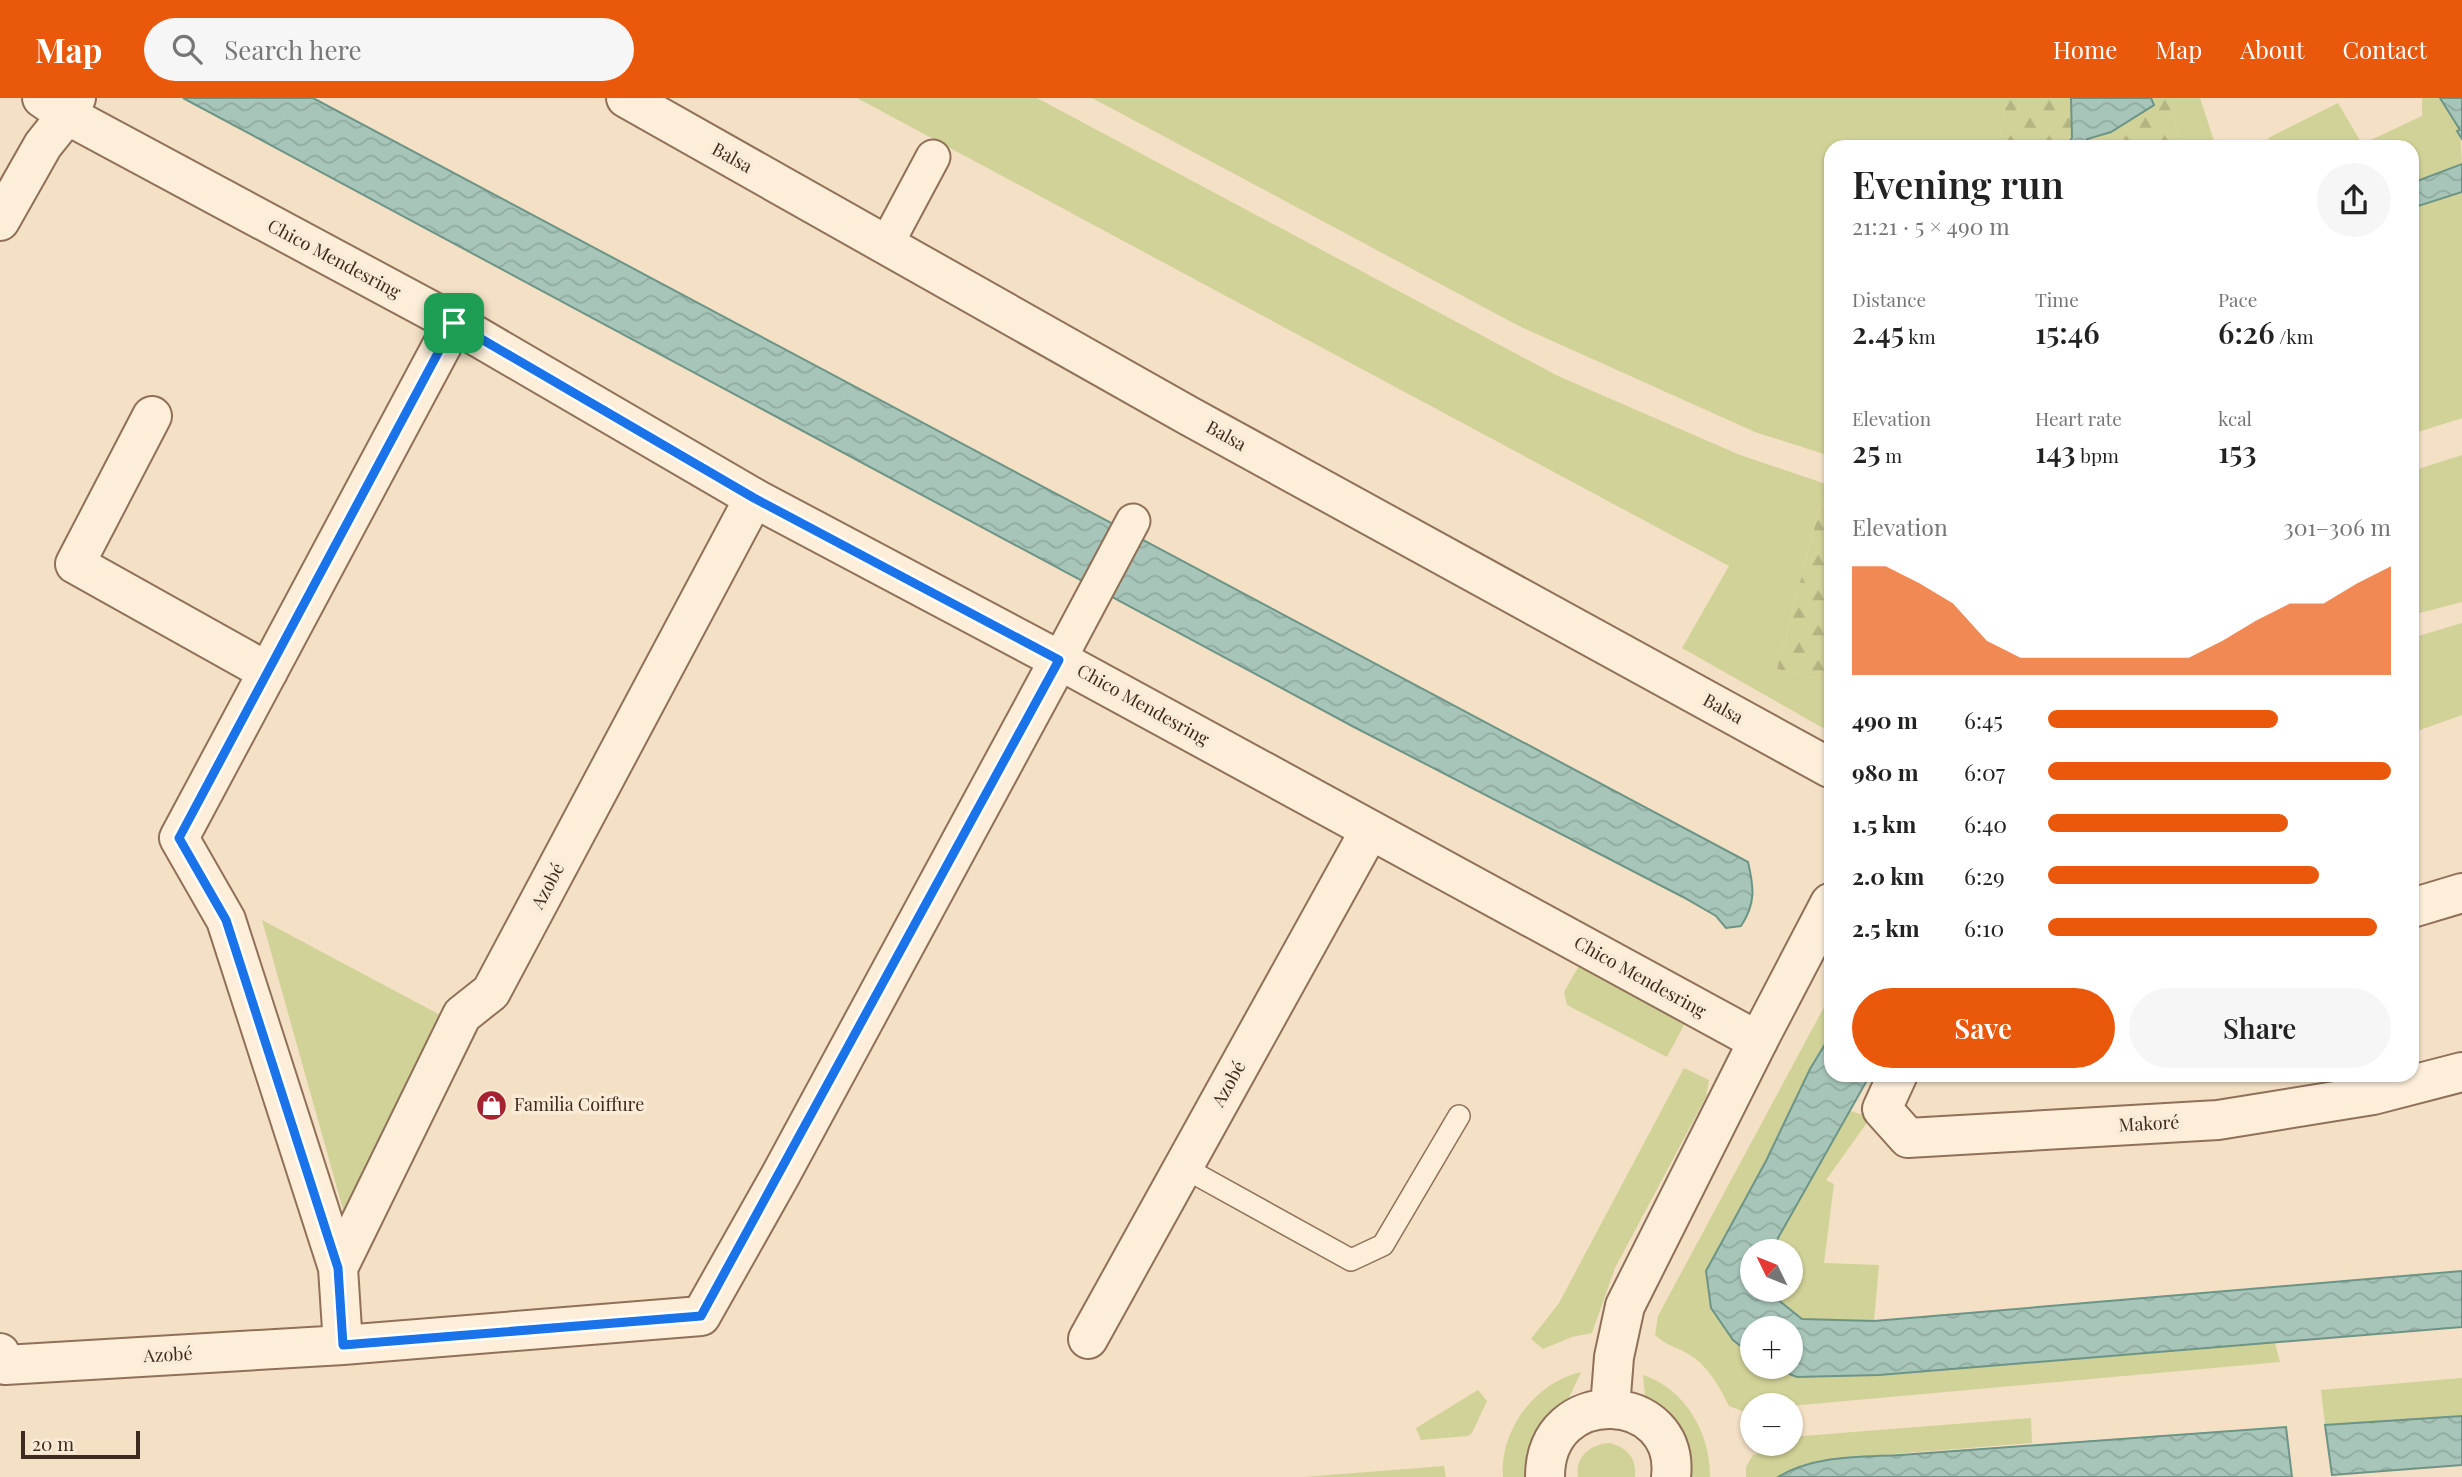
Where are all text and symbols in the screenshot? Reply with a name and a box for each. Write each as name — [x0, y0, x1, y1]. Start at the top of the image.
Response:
search box — [144, 18, 634, 81]
text: Map — [35, 27, 102, 71]
icon: search — [168, 30, 206, 68]
text: Search here — [224, 32, 362, 67]
text: Home — [2053, 33, 2117, 65]
text: Map — [2155, 33, 2202, 65]
text: About — [2240, 33, 2304, 65]
text: Contact — [2342, 33, 2427, 65]
street label: Balsa — [708, 136, 757, 178]
text: Evening run — [1852, 158, 2064, 209]
button: share — [2317, 163, 2391, 237]
text: 21:21 · 5 × 490 m — [1852, 210, 2010, 241]
street label: Chico Mendesring — [264, 213, 406, 304]
text: Distance — [1852, 286, 1926, 312]
text: Time — [2035, 286, 2079, 312]
text: Pace — [2218, 286, 2257, 312]
pin — [424, 293, 484, 353]
icon: arrive — [435, 304, 473, 342]
text: 2.45 — [1852, 312, 1904, 352]
text: 15:46 — [2035, 312, 2100, 352]
text: 6:26 — [2218, 312, 2275, 352]
text: km — [1904, 323, 1936, 349]
text: /km — [2275, 323, 2314, 349]
text: Elevation — [1852, 405, 1931, 431]
text: Heart rate — [2035, 405, 2122, 431]
text: kcal — [2218, 405, 2252, 431]
street label: Balsa — [1202, 414, 1251, 456]
text: 25 — [1852, 431, 1881, 471]
text: 143 — [2035, 431, 2076, 471]
text: 153 — [2218, 431, 2257, 471]
text: m — [1881, 442, 1902, 468]
text: bpm — [2076, 442, 2119, 468]
text: Elevation — [1852, 511, 1948, 542]
text: 301–306 m — [2283, 511, 2391, 542]
street label: Chico Mendesring — [1073, 658, 1214, 751]
street label: Balsa — [1699, 687, 1748, 729]
text: 490 m — [1852, 704, 1918, 735]
text: 6:45 — [1964, 704, 2003, 735]
text: 980 m — [1852, 756, 1919, 787]
text: 6:07 — [1964, 756, 2005, 787]
text: 1.5 km — [1852, 808, 1916, 839]
text: 6:40 — [1964, 808, 2007, 839]
street label: Azobé — [525, 858, 569, 914]
text: 2.0 km — [1852, 860, 1924, 891]
text: 6:29 — [1964, 860, 2005, 891]
text: 2.5 km — [1852, 912, 1919, 943]
text: 6:10 — [1964, 912, 2004, 943]
street label: Chico Mendesring — [1570, 930, 1711, 1023]
button: Save — [1852, 988, 2115, 1068]
button: Share — [2129, 988, 2391, 1068]
street label: Azobé — [1205, 1056, 1251, 1112]
shop icon: Familia Coiffure — [474, 1088, 508, 1122]
place label: Familia Coiffure — [514, 1092, 644, 1116]
street label: Makoré — [2118, 1109, 2180, 1137]
north arrow — [1740, 1239, 1802, 1302]
map controls — [1740, 1239, 1803, 1456]
button: + — [1740, 1316, 1803, 1379]
street label: Azobé — [142, 1341, 193, 1367]
button: − — [1740, 1393, 1803, 1456]
scale bar — [21, 1428, 140, 1460]
text: 20 m — [32, 1430, 74, 1456]

